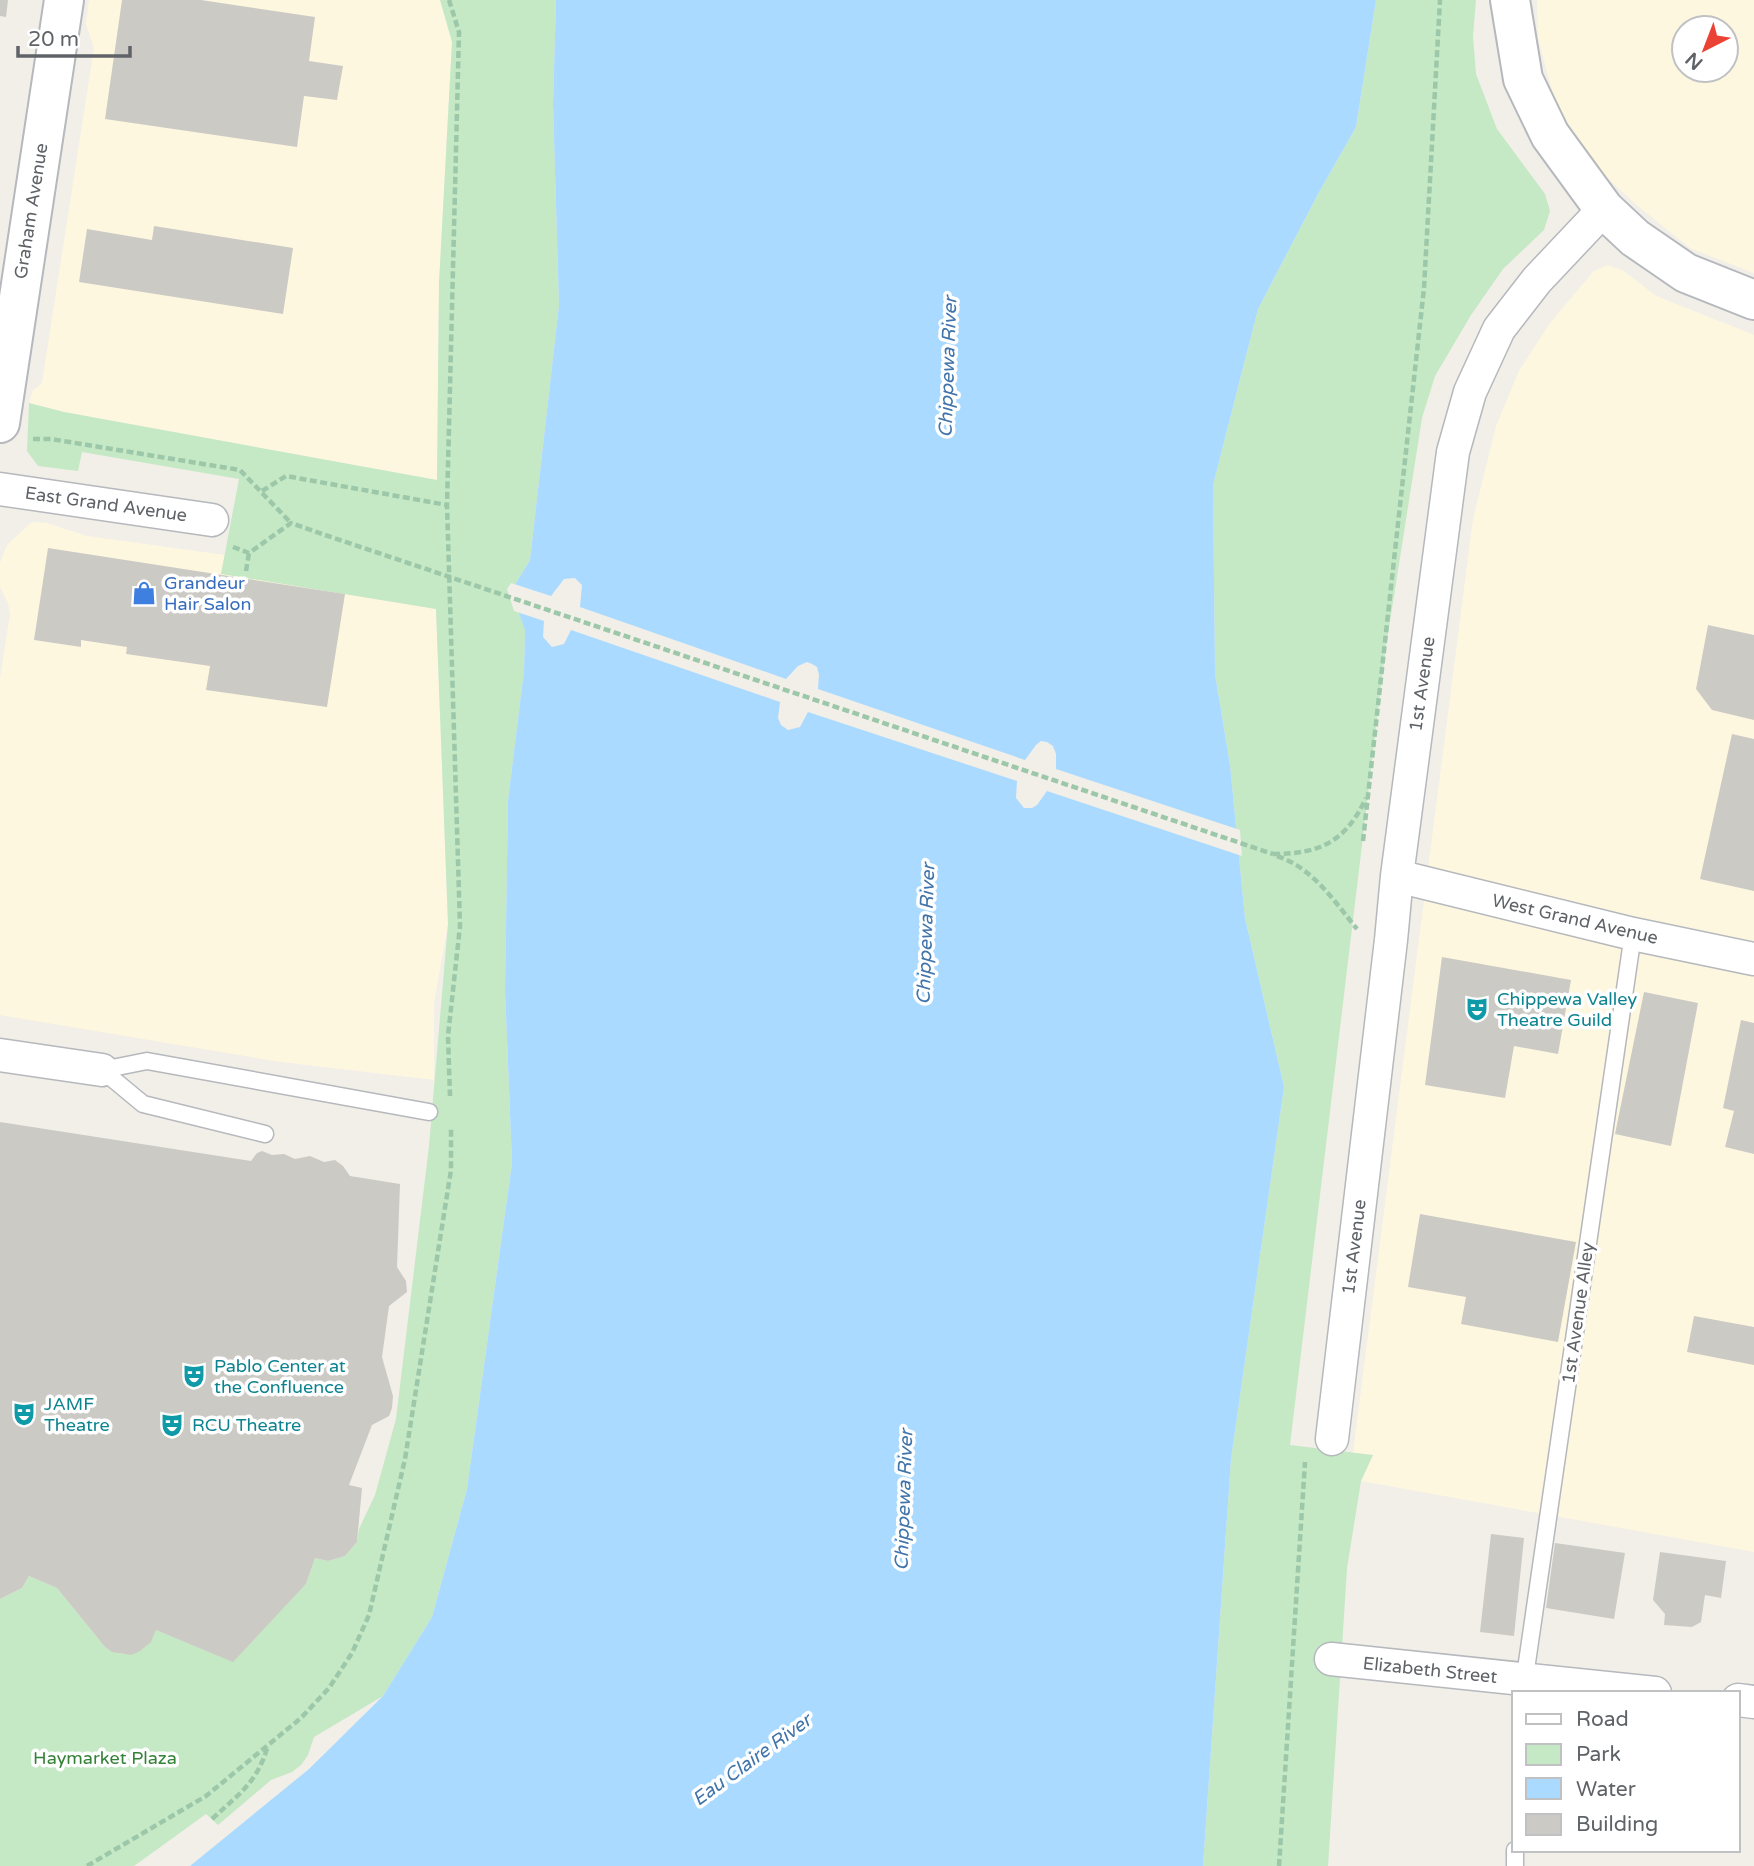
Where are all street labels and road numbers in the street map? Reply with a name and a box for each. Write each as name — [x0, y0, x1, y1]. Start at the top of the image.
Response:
street label: Graham Avenue — [9, 141, 53, 281]
street label: East Grand Avenue — [23, 482, 189, 526]
street label: 1st Avenue — [1404, 635, 1440, 733]
street label: West Grand Avenue — [1490, 889, 1660, 949]
street label: 1st Avenue — [1337, 1198, 1371, 1296]
street label: 1st Avenue Alley — [1557, 1241, 1599, 1385]
street label: Elizabeth Street — [1362, 1652, 1498, 1688]

